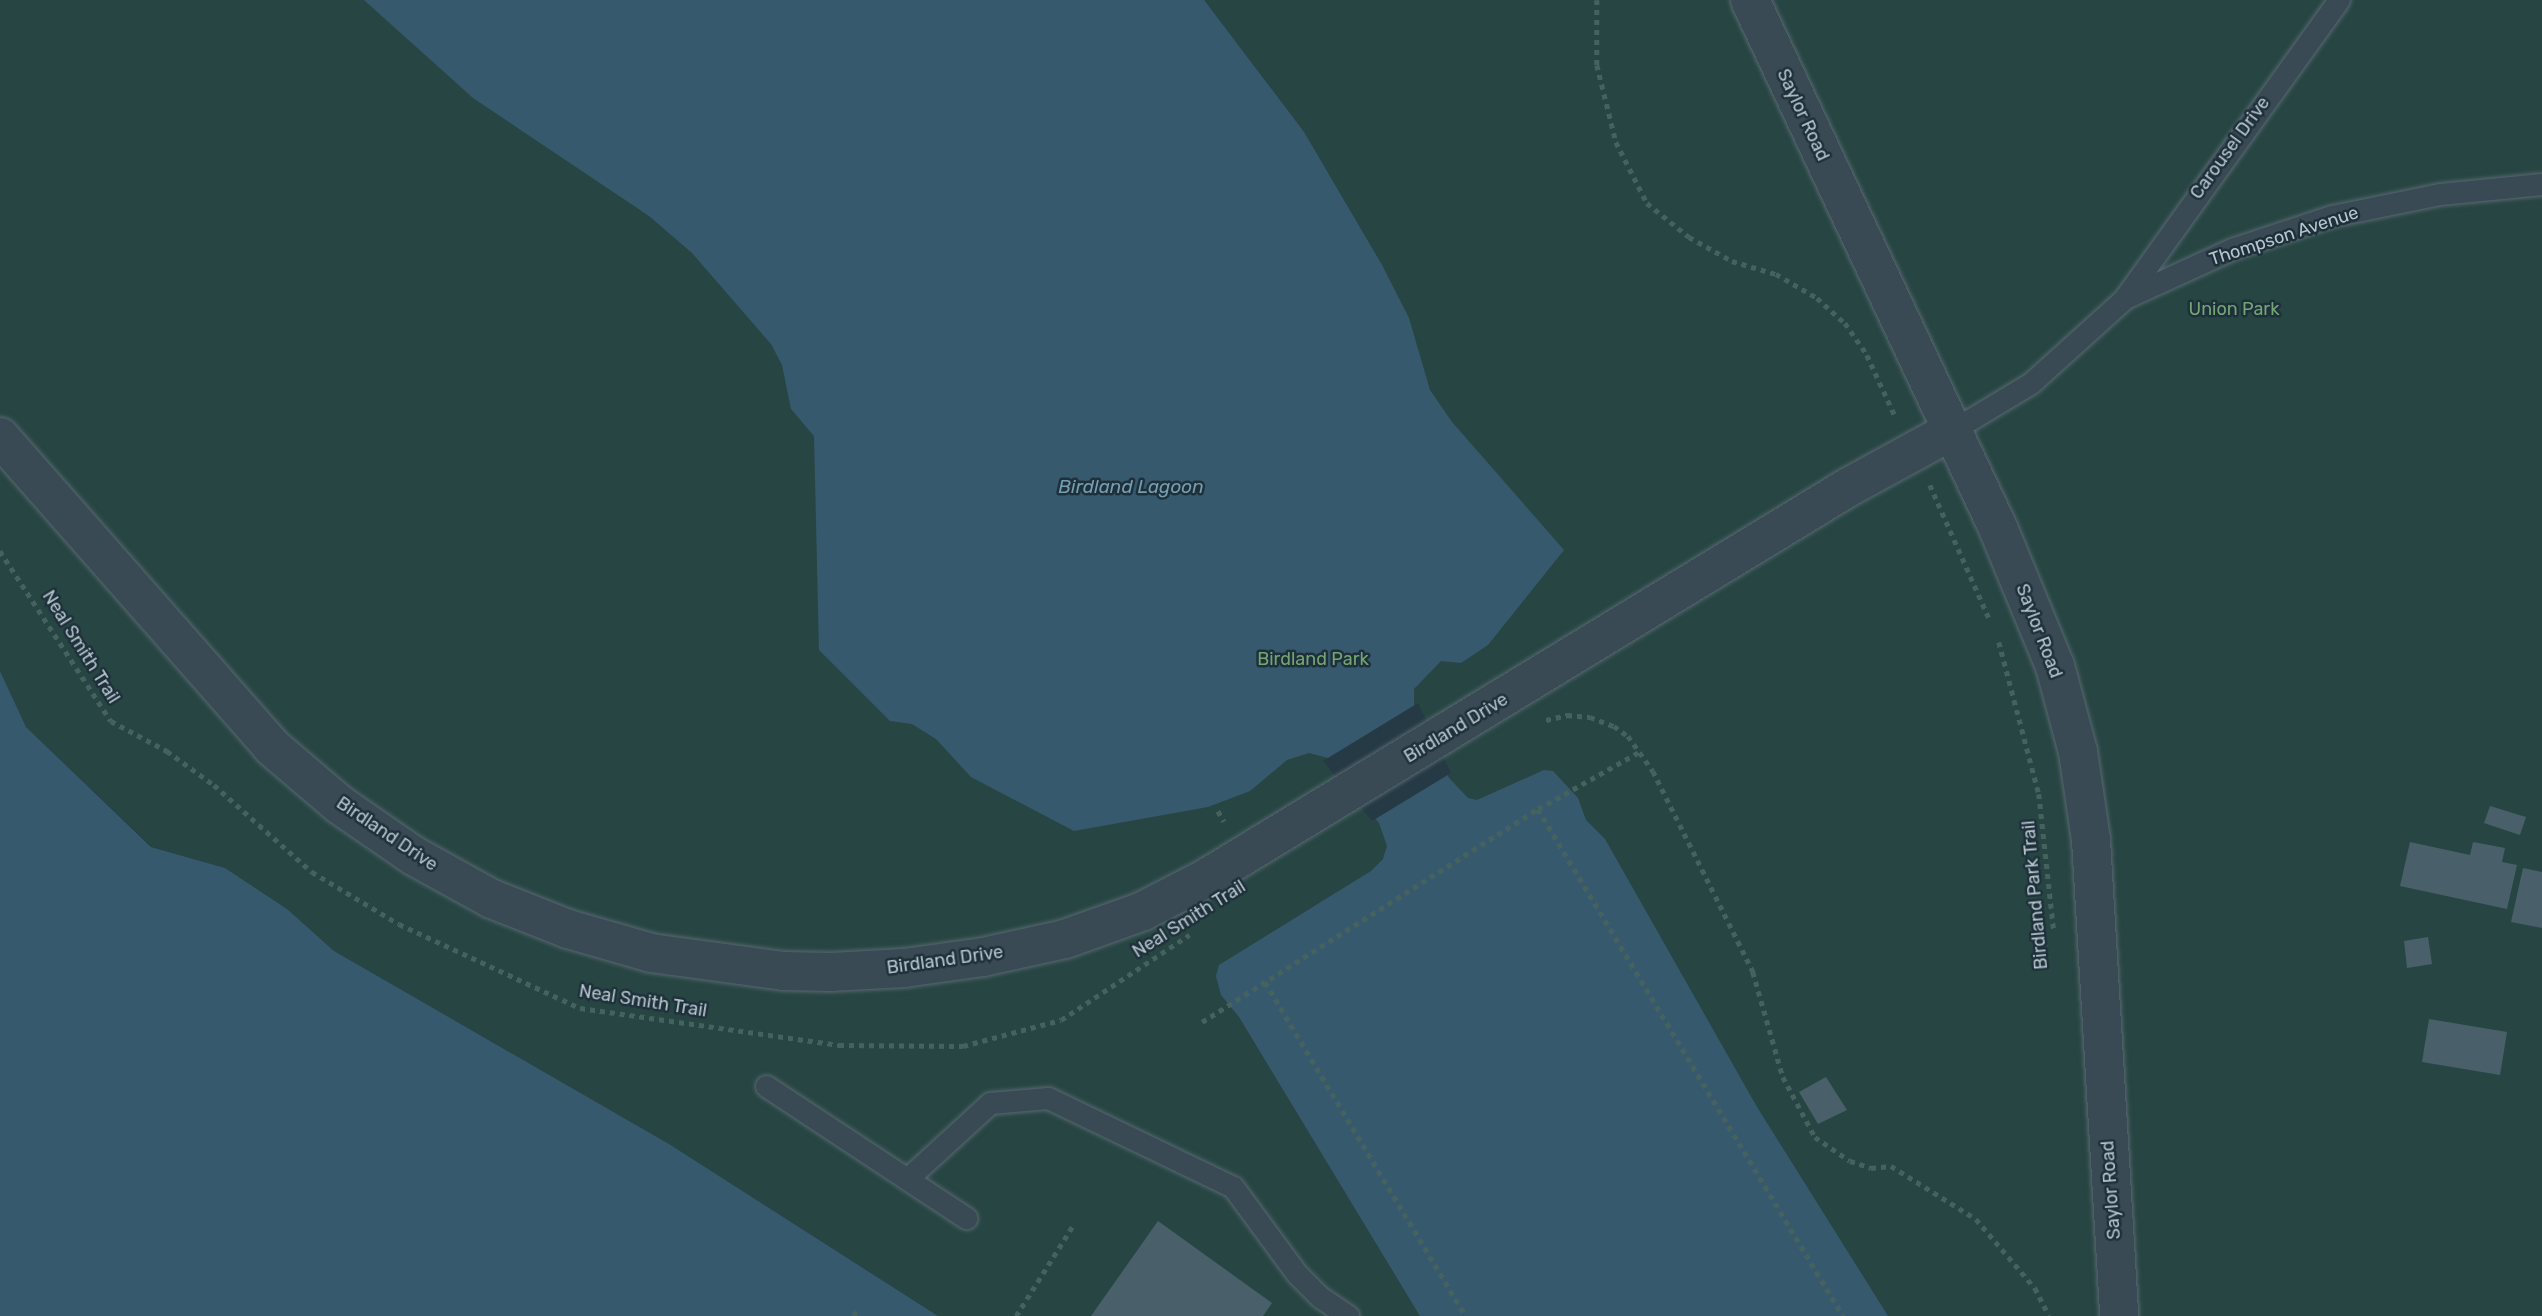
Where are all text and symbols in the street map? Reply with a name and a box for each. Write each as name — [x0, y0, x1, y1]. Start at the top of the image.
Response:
street label: Saylor Road — [1772, 65, 1834, 165]
street label: Carousel Drive — [2186, 93, 2274, 203]
street label: Thompson Avenue — [2207, 202, 2361, 270]
park label: Union Park — [2189, 298, 2279, 320]
water label: Birdland Lagoon — [1058, 476, 1204, 498]
street label: Saylor Road — [2011, 581, 2067, 681]
street label: Neal Smith Trail — [38, 586, 124, 708]
park label: Birdland Park — [1257, 648, 1369, 670]
street label: Birdland Drive — [1400, 689, 1512, 767]
street label: Birdland Drive — [332, 792, 442, 876]
street label: Birdland Park Trail — [2018, 819, 2052, 971]
street label: Neal Smith Trail — [1128, 876, 1250, 962]
street label: Birdland Drive — [885, 941, 1005, 979]
street label: Neal Smith Trail — [577, 980, 709, 1022]
street label: Saylor Road — [2097, 1140, 2125, 1240]

